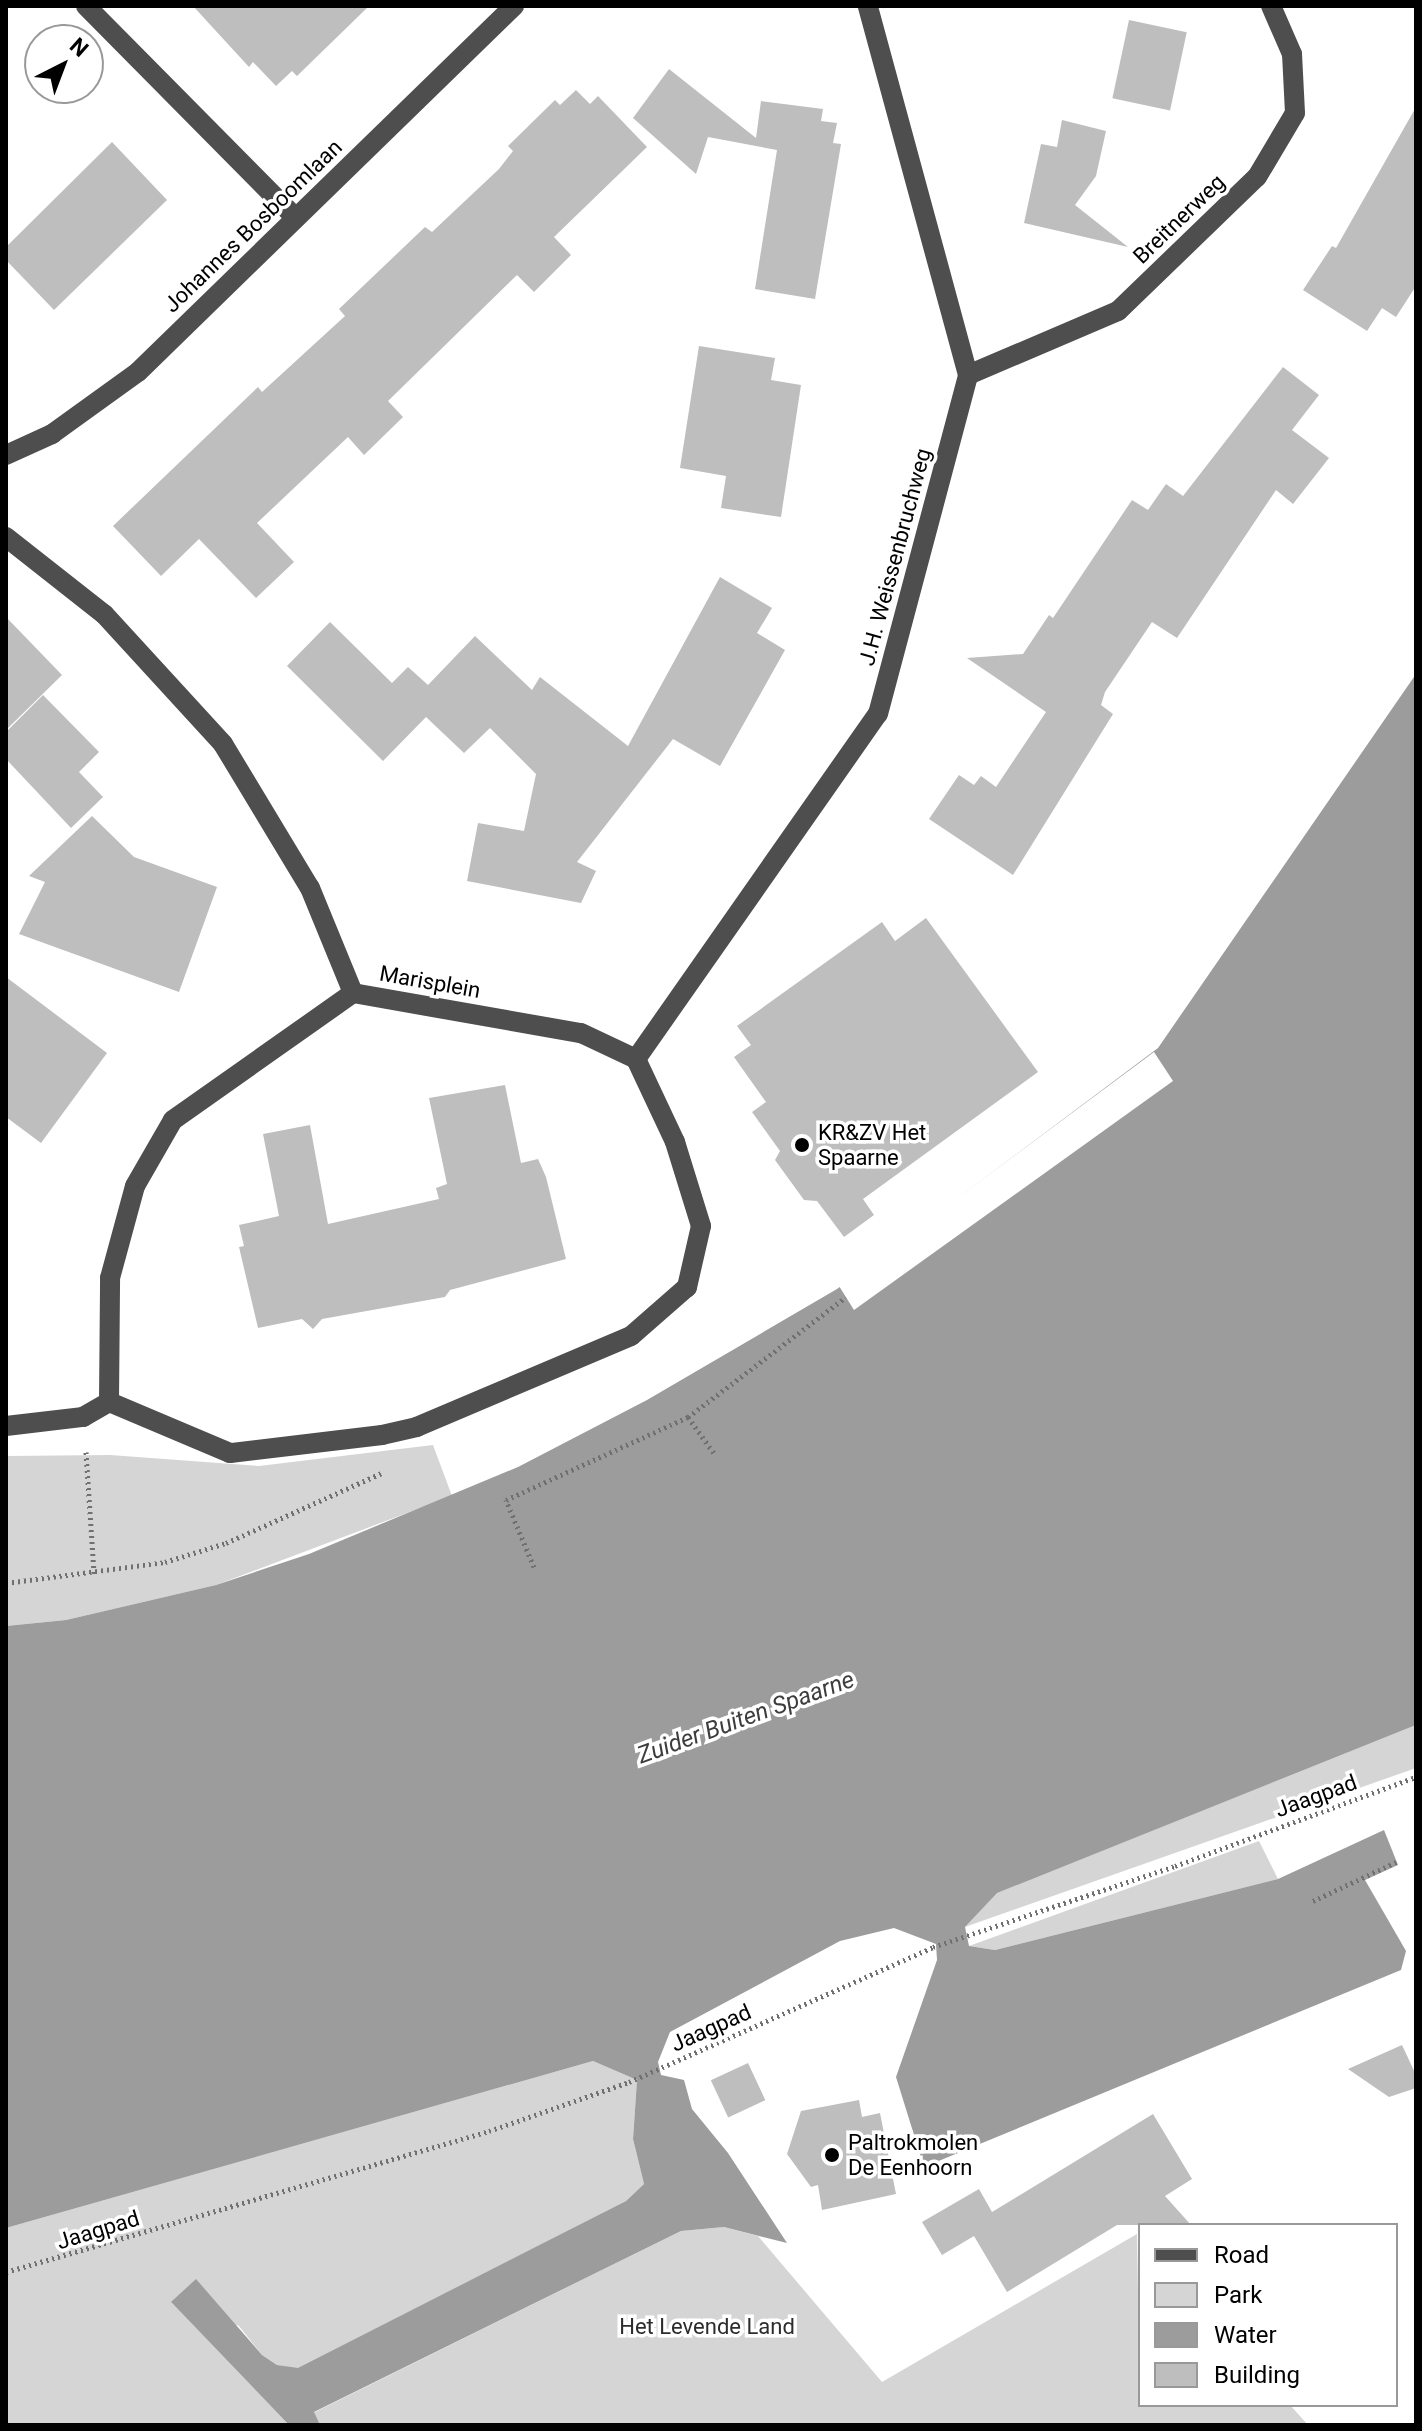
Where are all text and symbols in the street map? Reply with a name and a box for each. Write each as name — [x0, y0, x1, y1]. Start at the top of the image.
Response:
north arrow — [24, 24, 104, 104]
text: N — [65, 33, 93, 62]
street label: Johannes Bosboomlaan — [158, 134, 348, 318]
street label: Breitnerweg — [1128, 169, 1230, 269]
street label: J.H. Weissenbruchweg — [853, 446, 937, 668]
street label: Marisplein — [377, 960, 483, 1004]
place label: KR&ZV Het Spaarne — [818, 1119, 926, 1170]
marker: KR&ZV Het Spaarne — [793, 1136, 811, 1154]
water label: Zuider Buiten Spaarne — [634, 1665, 858, 1771]
street label: Jaagpad — [1271, 1769, 1361, 1823]
street label: Jaagpad — [667, 1999, 755, 2057]
place label: Paltrokmolen De Eenhoorn — [848, 2129, 978, 2180]
marker: Paltrokmolen De Eenhoorn — [823, 2146, 841, 2164]
street label: Jaagpad — [53, 2205, 143, 2255]
legend — [1138, 2223, 1398, 2407]
text: Road — [1214, 2241, 1269, 2269]
text: Park — [1214, 2281, 1262, 2309]
park label: Het Levende Land — [619, 2314, 795, 2340]
text: Water — [1214, 2321, 1277, 2349]
text: Building — [1214, 2361, 1300, 2389]

